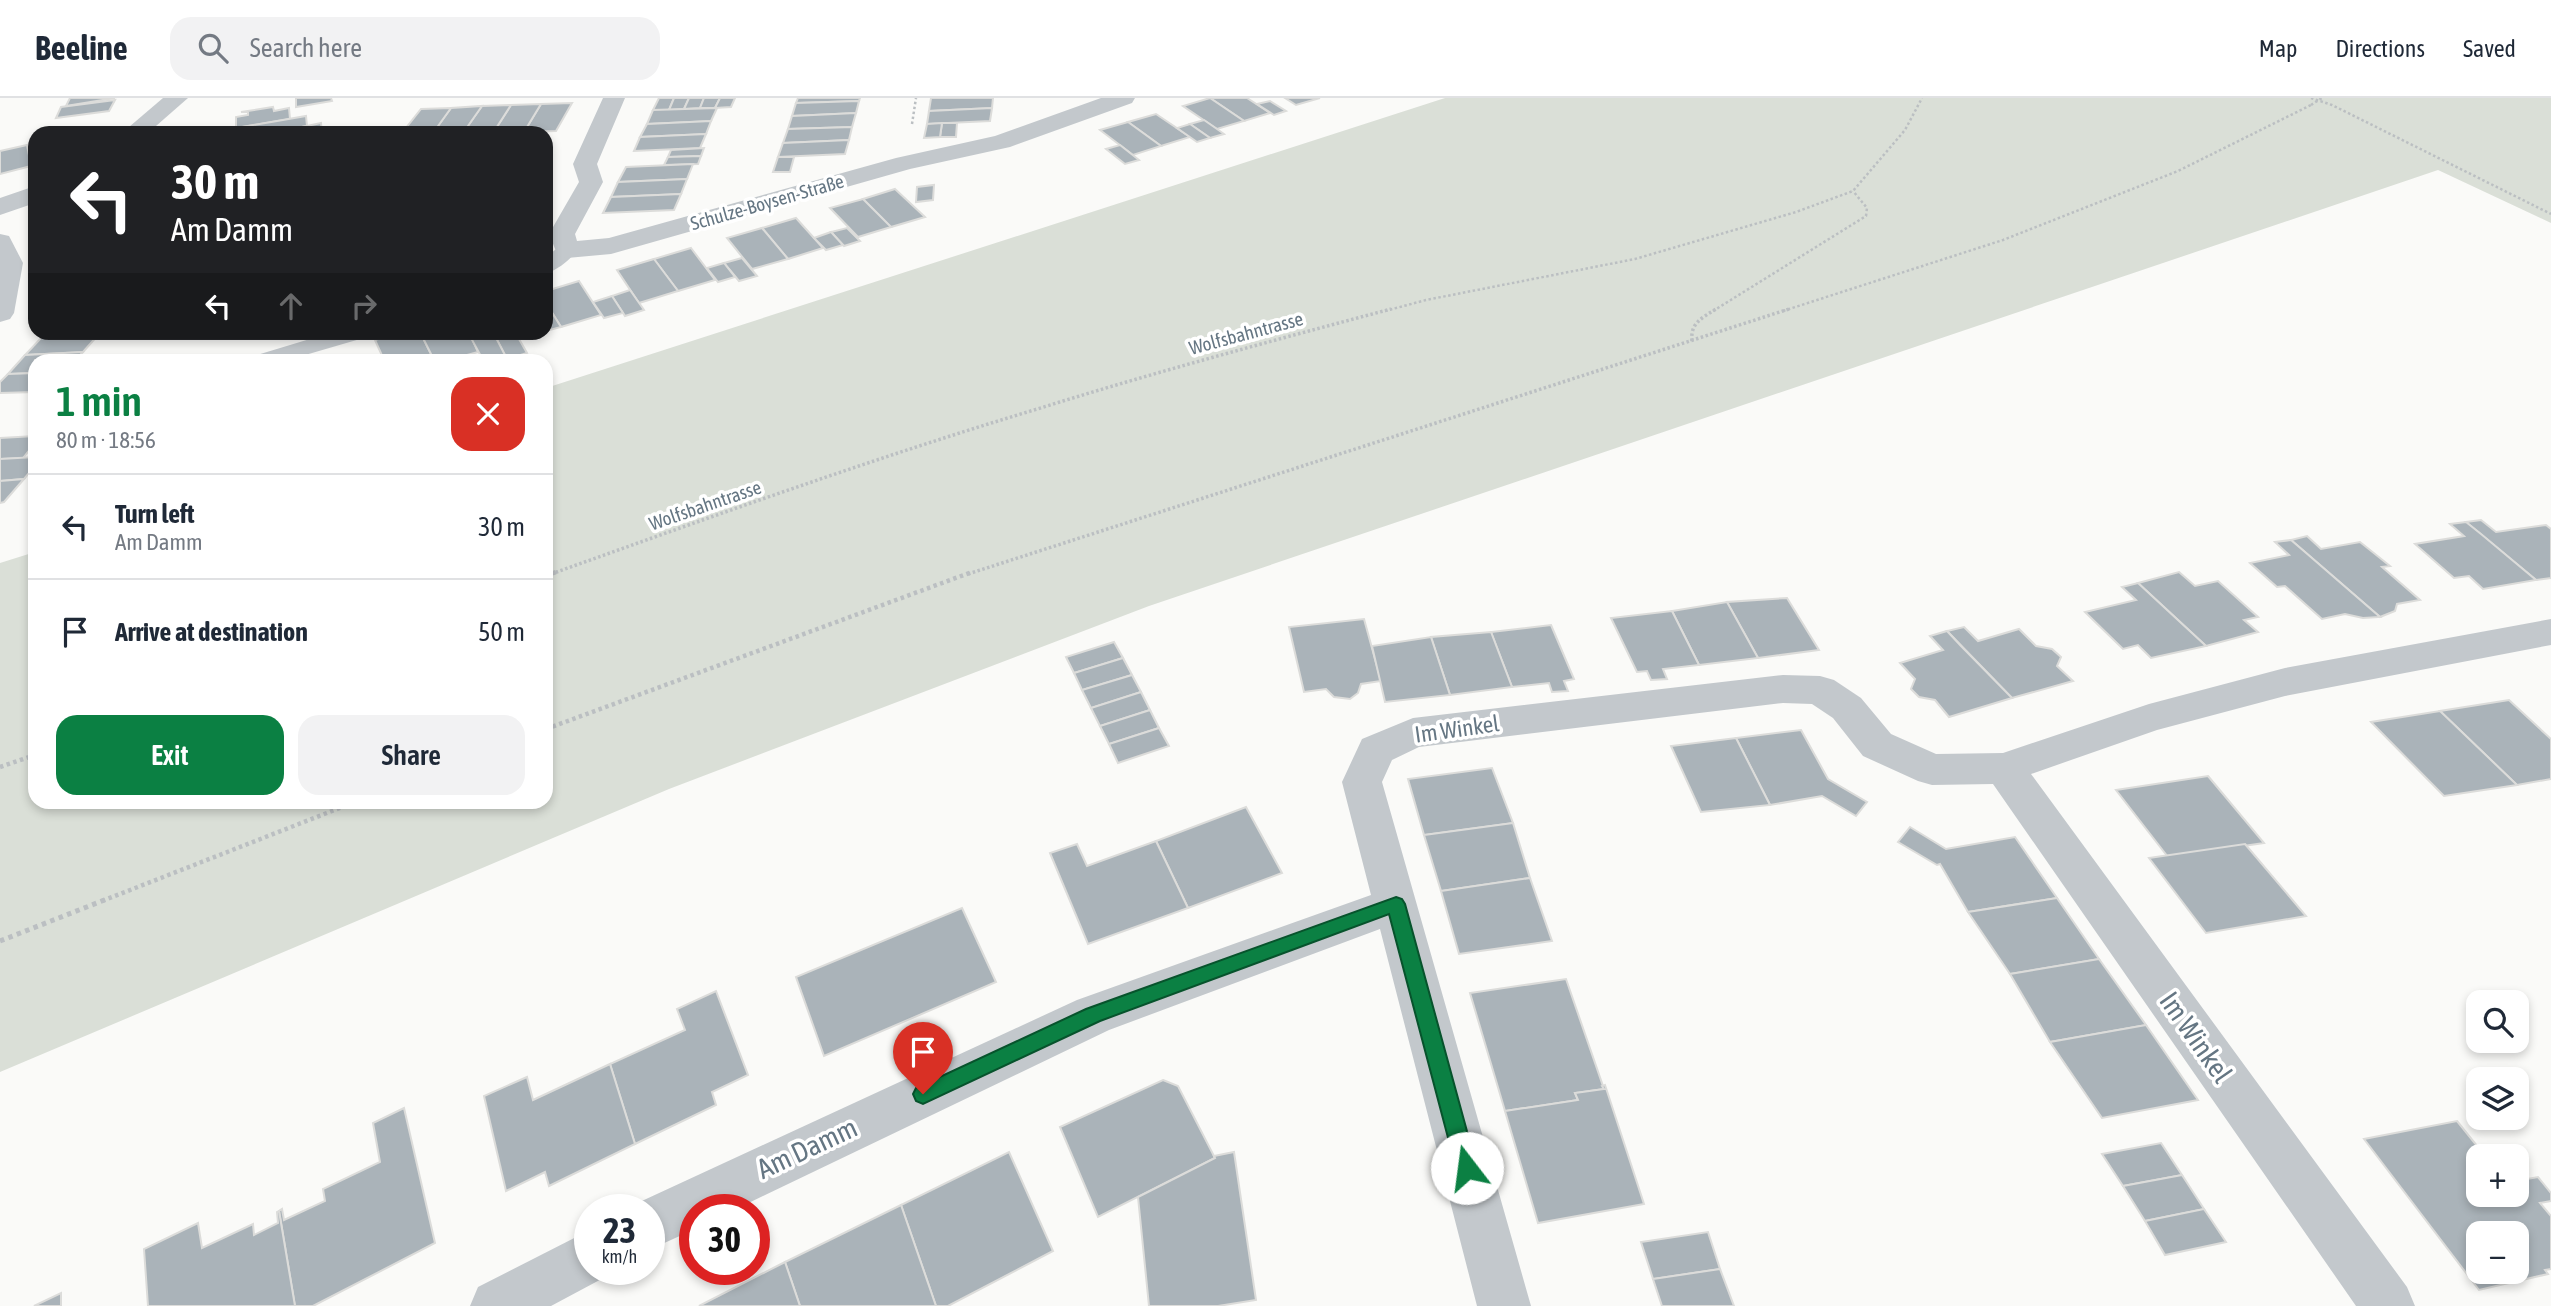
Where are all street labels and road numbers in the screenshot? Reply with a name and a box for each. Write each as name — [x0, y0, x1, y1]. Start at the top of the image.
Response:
street label: Schulze-Boysen-Straße — [688, 170, 846, 234]
street label: Wolfsbahntrasse — [1187, 307, 1305, 359]
street label: Wolfsbahntrasse — [646, 476, 764, 534]
street label: Im Winkel — [1413, 710, 1501, 748]
street label: Im Winkel — [2153, 985, 2239, 1089]
street label: Am Damm — [752, 1111, 862, 1185]

